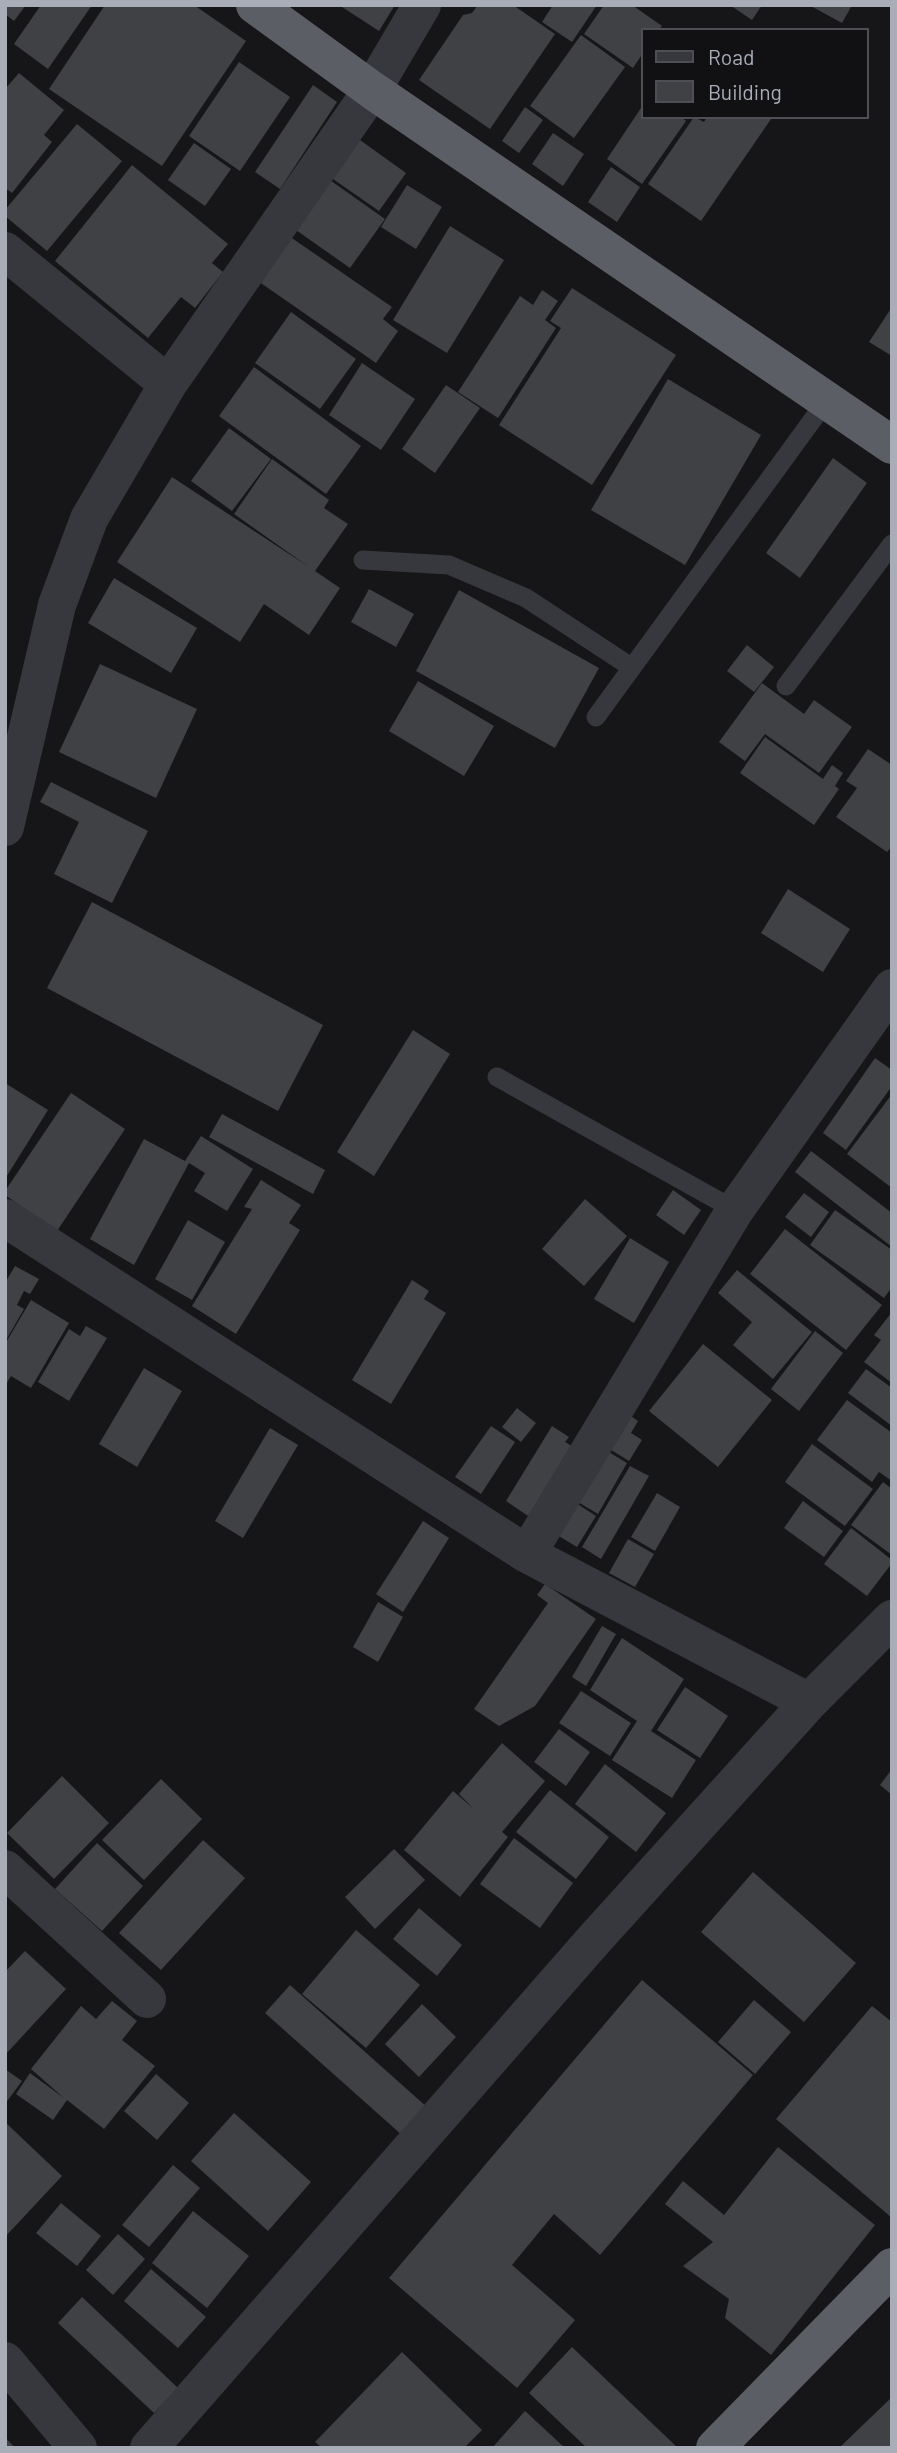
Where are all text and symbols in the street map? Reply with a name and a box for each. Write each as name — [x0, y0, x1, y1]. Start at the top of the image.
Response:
legend — [642, 28, 869, 119]
text: Road — [708, 44, 754, 69]
text: Building — [708, 79, 782, 104]

